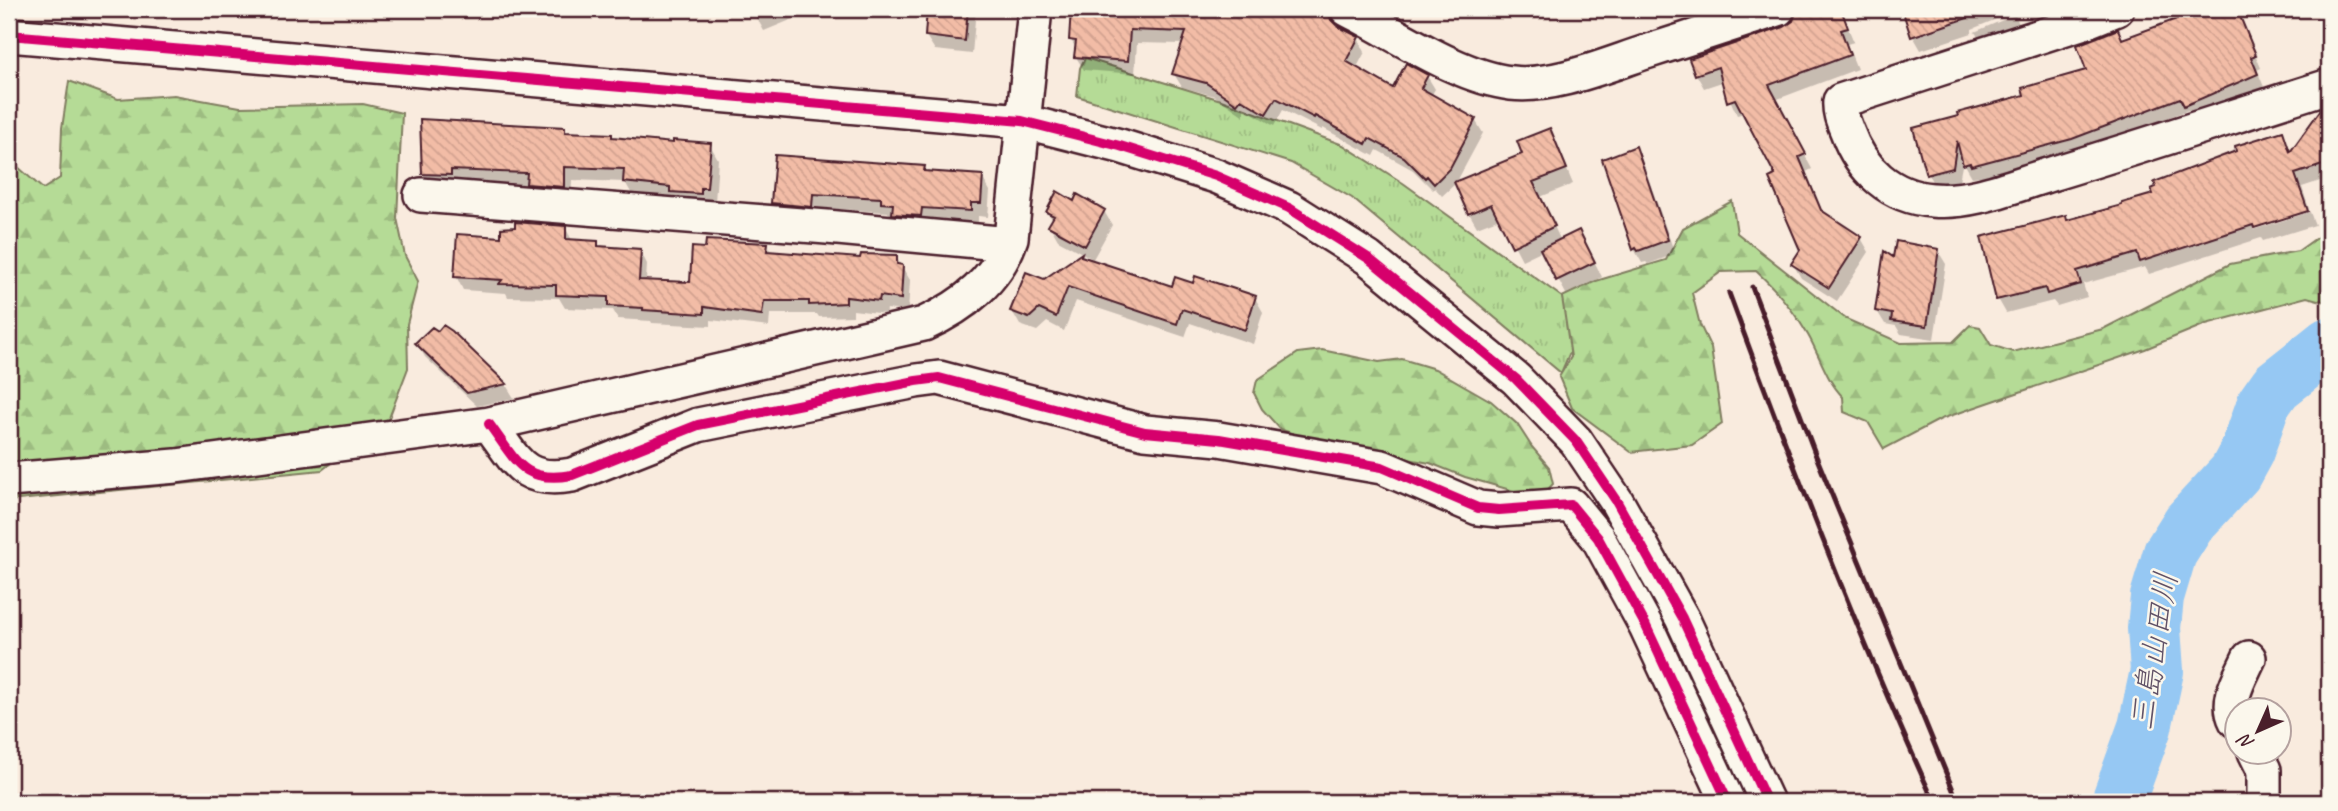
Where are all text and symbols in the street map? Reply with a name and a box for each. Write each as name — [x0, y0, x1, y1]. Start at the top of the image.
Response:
water label: 三島山田川 — [2121, 569, 2187, 733]
north arrow — [2222, 696, 2292, 766]
text: N — [2232, 727, 2259, 755]

